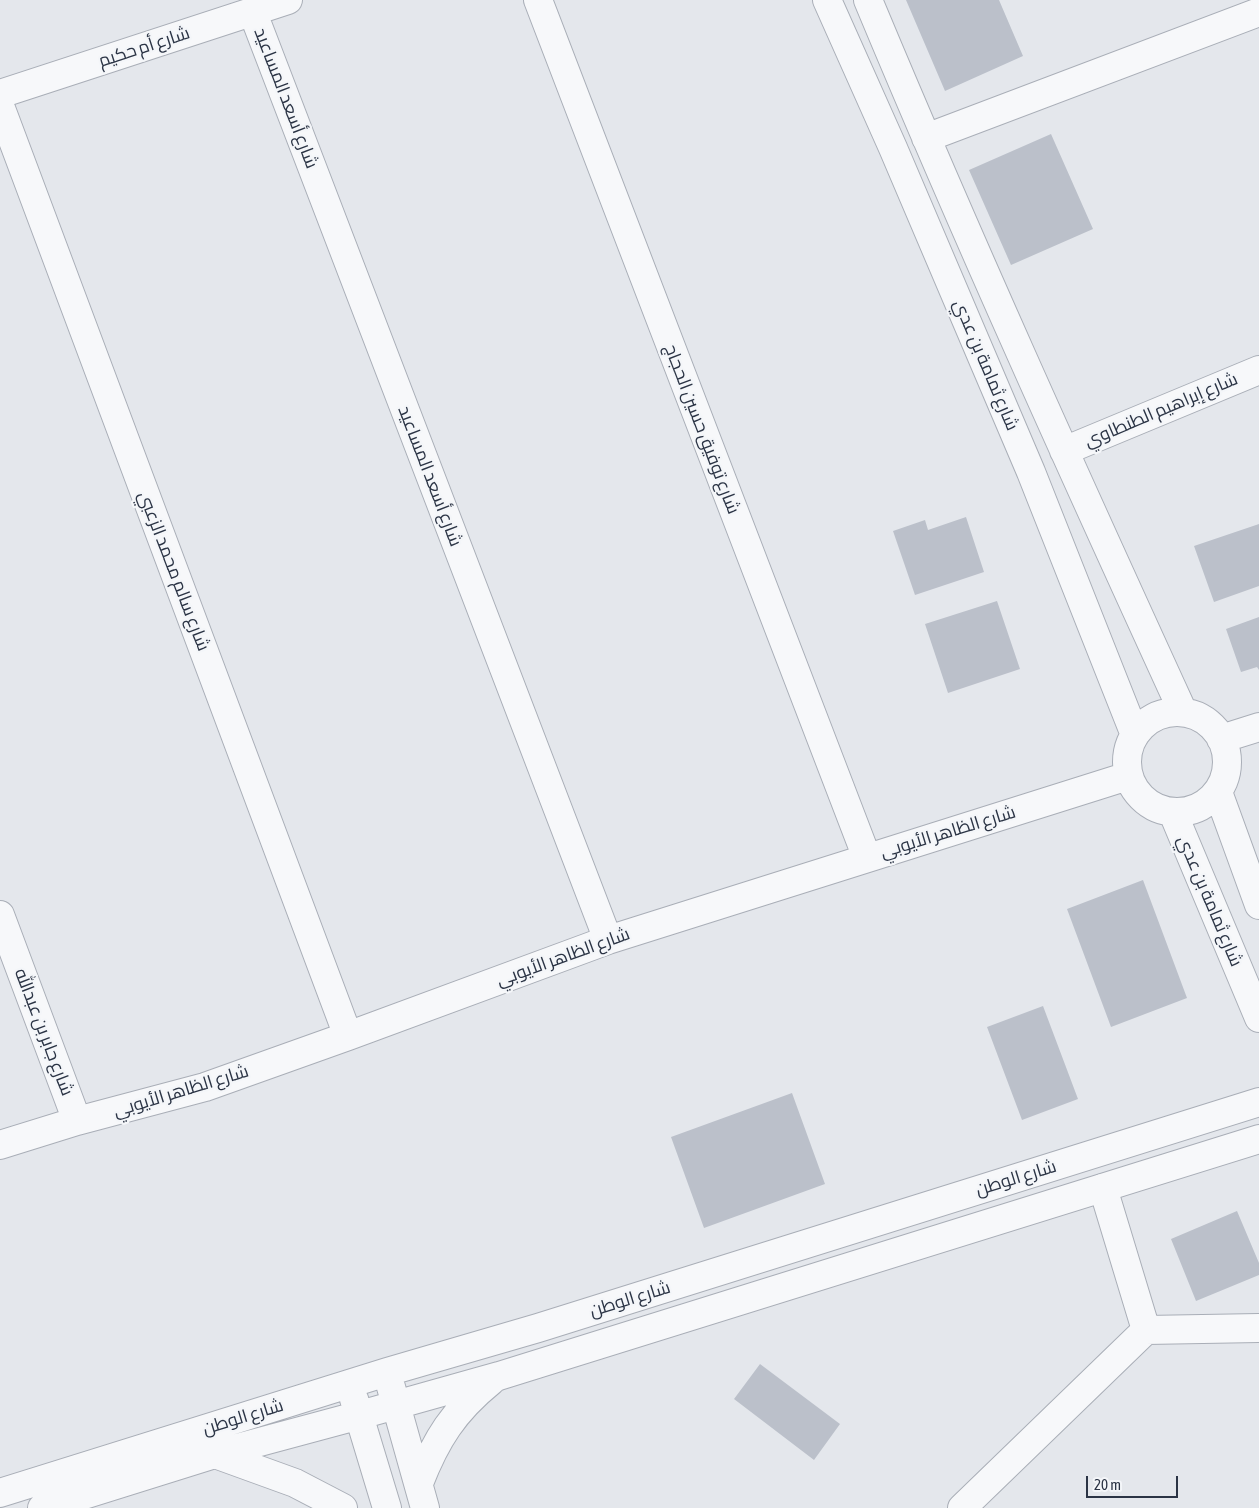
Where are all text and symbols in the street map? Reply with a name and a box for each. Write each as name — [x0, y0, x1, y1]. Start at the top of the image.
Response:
street label: شارع أم حكيم — [96, 22, 192, 72]
street label: شارع أسعد المساعيد — [249, 25, 323, 171]
street label: شارع ثمامة بن عدي — [949, 296, 1023, 434]
street label: شارع توفيق حسين الحجاج — [660, 341, 744, 517]
street label: شارع إبراهيم الطنطاوي — [1081, 368, 1241, 452]
street label: شارع أسعد المساعيد — [393, 403, 467, 549]
street label: شارع سالم محمد الزعبي — [134, 488, 214, 654]
street label: شارع الظاهر الأيوبي — [878, 801, 1018, 863]
street label: شارع ثمامة بن عدي — [1173, 832, 1247, 970]
street label: شارع الظاهر الأيوبي — [493, 923, 633, 991]
street label: شارع جابر بن عبدالله — [10, 965, 78, 1099]
street label: شارع الظاهر الأيوبي — [111, 1060, 251, 1122]
street label: شارع الوطن — [973, 1155, 1059, 1201]
street label: شارع الوطن — [587, 1276, 673, 1322]
street label: شارع الوطن — [200, 1394, 286, 1440]
scale bar — [1089, 1466, 1182, 1498]
text: 20 m — [1094, 1476, 1121, 1493]

